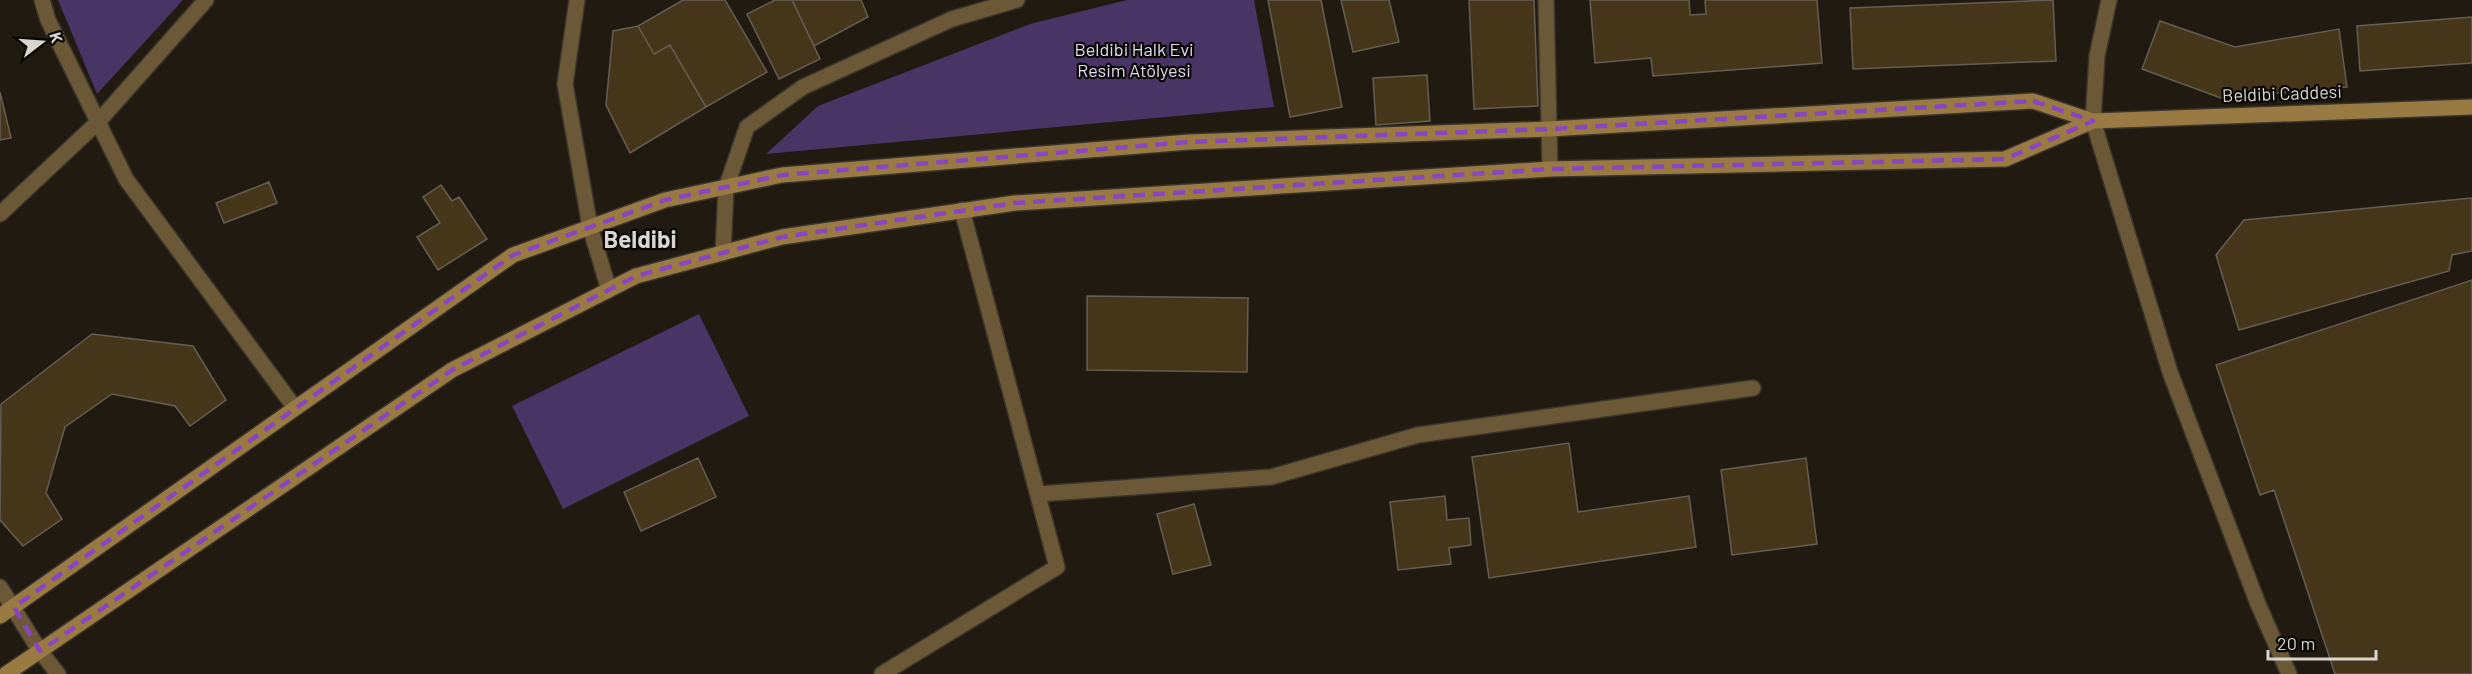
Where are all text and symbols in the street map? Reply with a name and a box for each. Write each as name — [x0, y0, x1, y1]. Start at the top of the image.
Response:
north arrow — [12, 12, 72, 72]
text: K — [46, 30, 67, 45]
park label: Beldibi Halk Evi Resim Atölyesi — [1074, 38, 1194, 81]
street label: Beldibi Caddesi — [2222, 80, 2342, 106]
district label: Beldibi — [603, 224, 677, 253]
scale bar — [2268, 623, 2376, 661]
text: 20 m — [2277, 632, 2315, 654]

